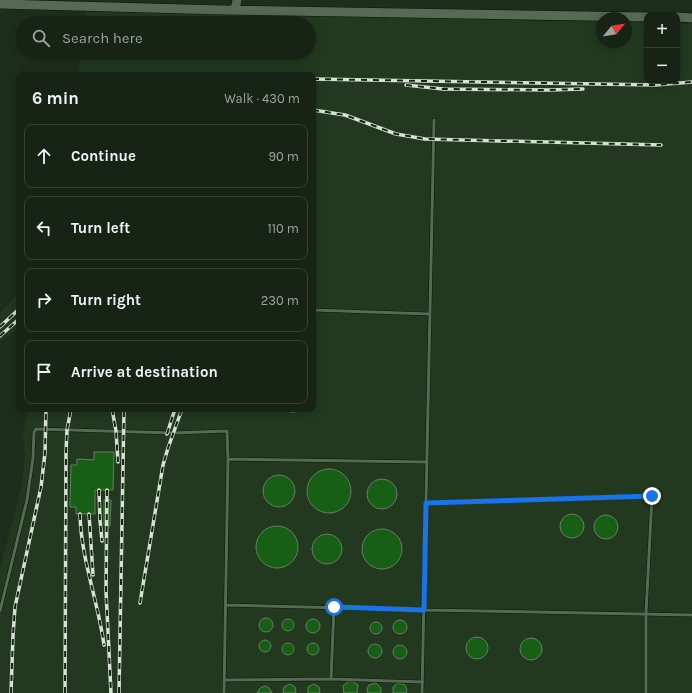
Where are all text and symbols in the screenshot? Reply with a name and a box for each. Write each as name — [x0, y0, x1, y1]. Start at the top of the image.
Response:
north arrow — [596, 12, 632, 48]
map controls — [644, 12, 680, 84]
button: + — [644, 12, 680, 48]
search box — [16, 16, 316, 60]
icon: search — [30, 27, 52, 49]
text: Search here — [62, 29, 143, 47]
button: − — [644, 48, 680, 84]
text: 6 min — [32, 88, 79, 108]
text: Walk · 430 m — [224, 91, 300, 106]
icon: ahead — [33, 145, 55, 167]
text: Continue — [71, 147, 136, 165]
text: 90 m — [268, 149, 299, 164]
icon: left — [33, 217, 55, 239]
text: Turn left — [71, 219, 130, 237]
text: 110 m — [267, 221, 299, 236]
icon: right — [33, 289, 55, 311]
text: Turn right — [71, 291, 141, 309]
text: 230 m — [261, 293, 299, 308]
icon: arrive — [33, 361, 55, 383]
text: Arrive at destination — [71, 363, 218, 381]
route end — [643, 487, 661, 505]
route start — [325, 598, 343, 616]

